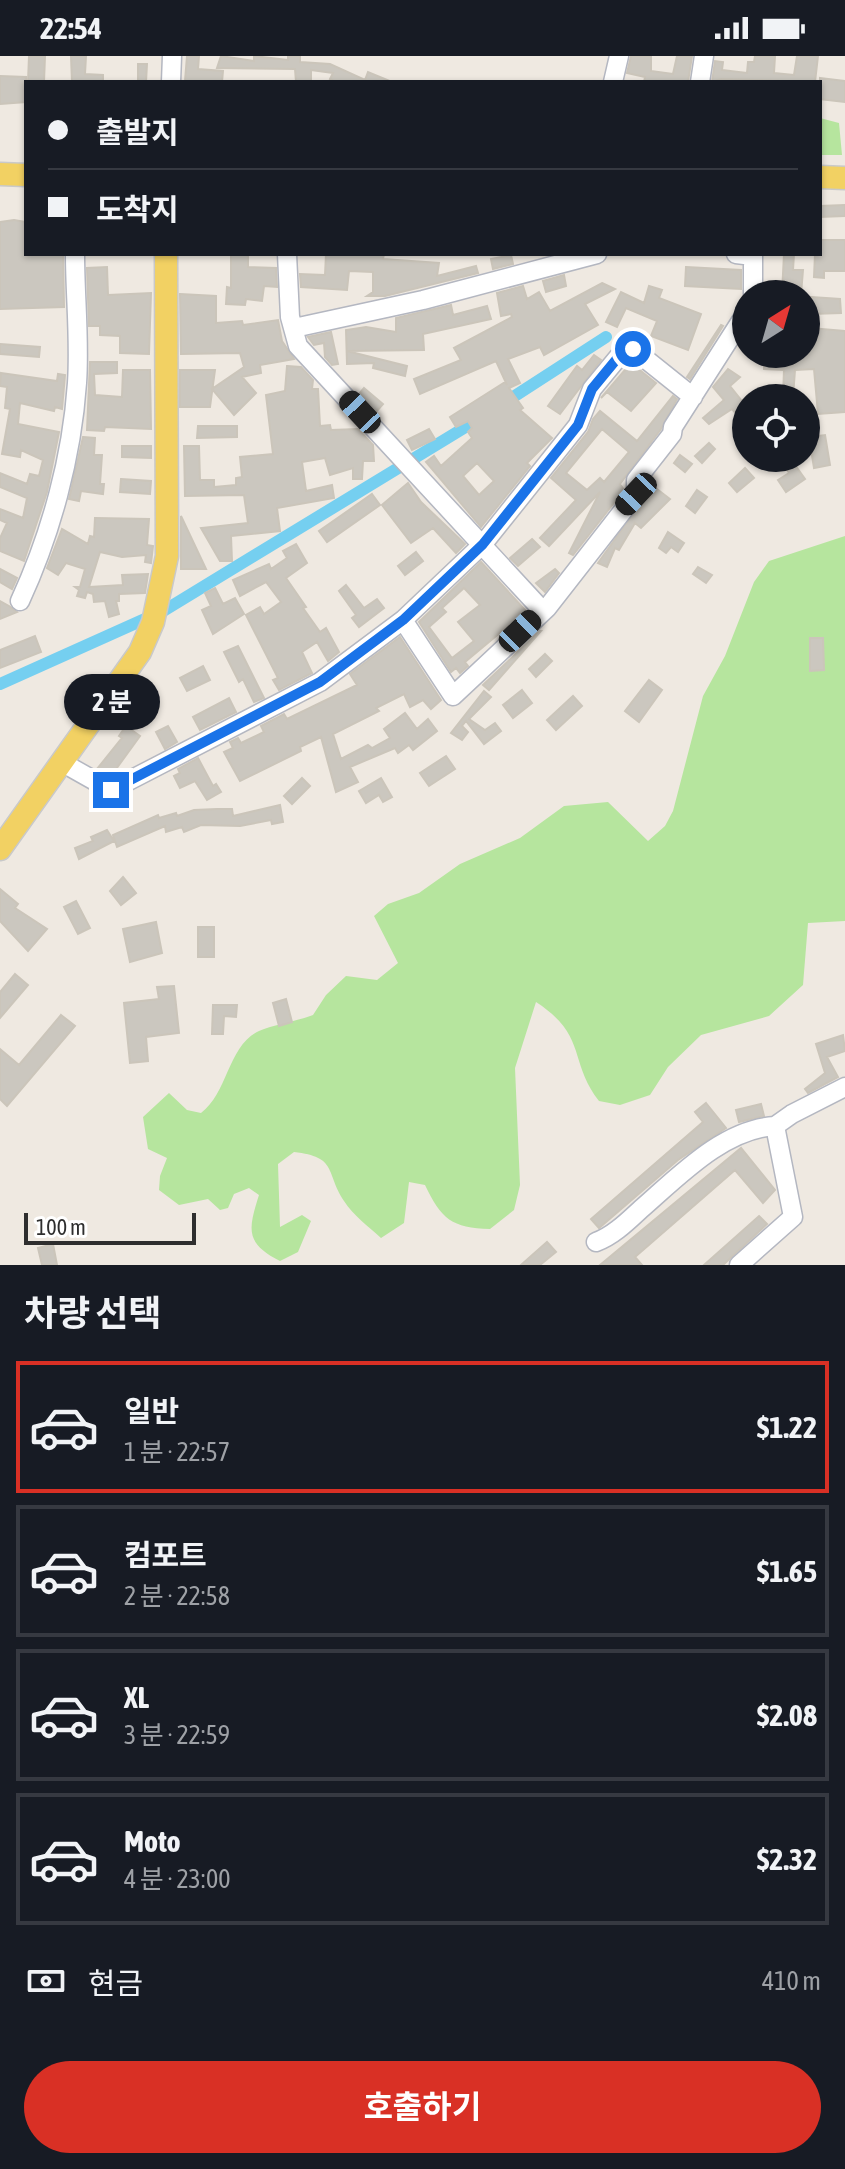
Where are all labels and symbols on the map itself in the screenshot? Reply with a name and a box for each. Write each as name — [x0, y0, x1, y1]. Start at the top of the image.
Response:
north arrow — [732, 280, 820, 368]
route start — [615, 331, 651, 367]
car — [335, 386, 385, 438]
car — [611, 468, 661, 520]
car — [494, 606, 546, 656]
callout: 2 분 — [63, 674, 159, 730]
route end — [93, 772, 129, 808]
scale bar — [24, 1209, 196, 1245]

